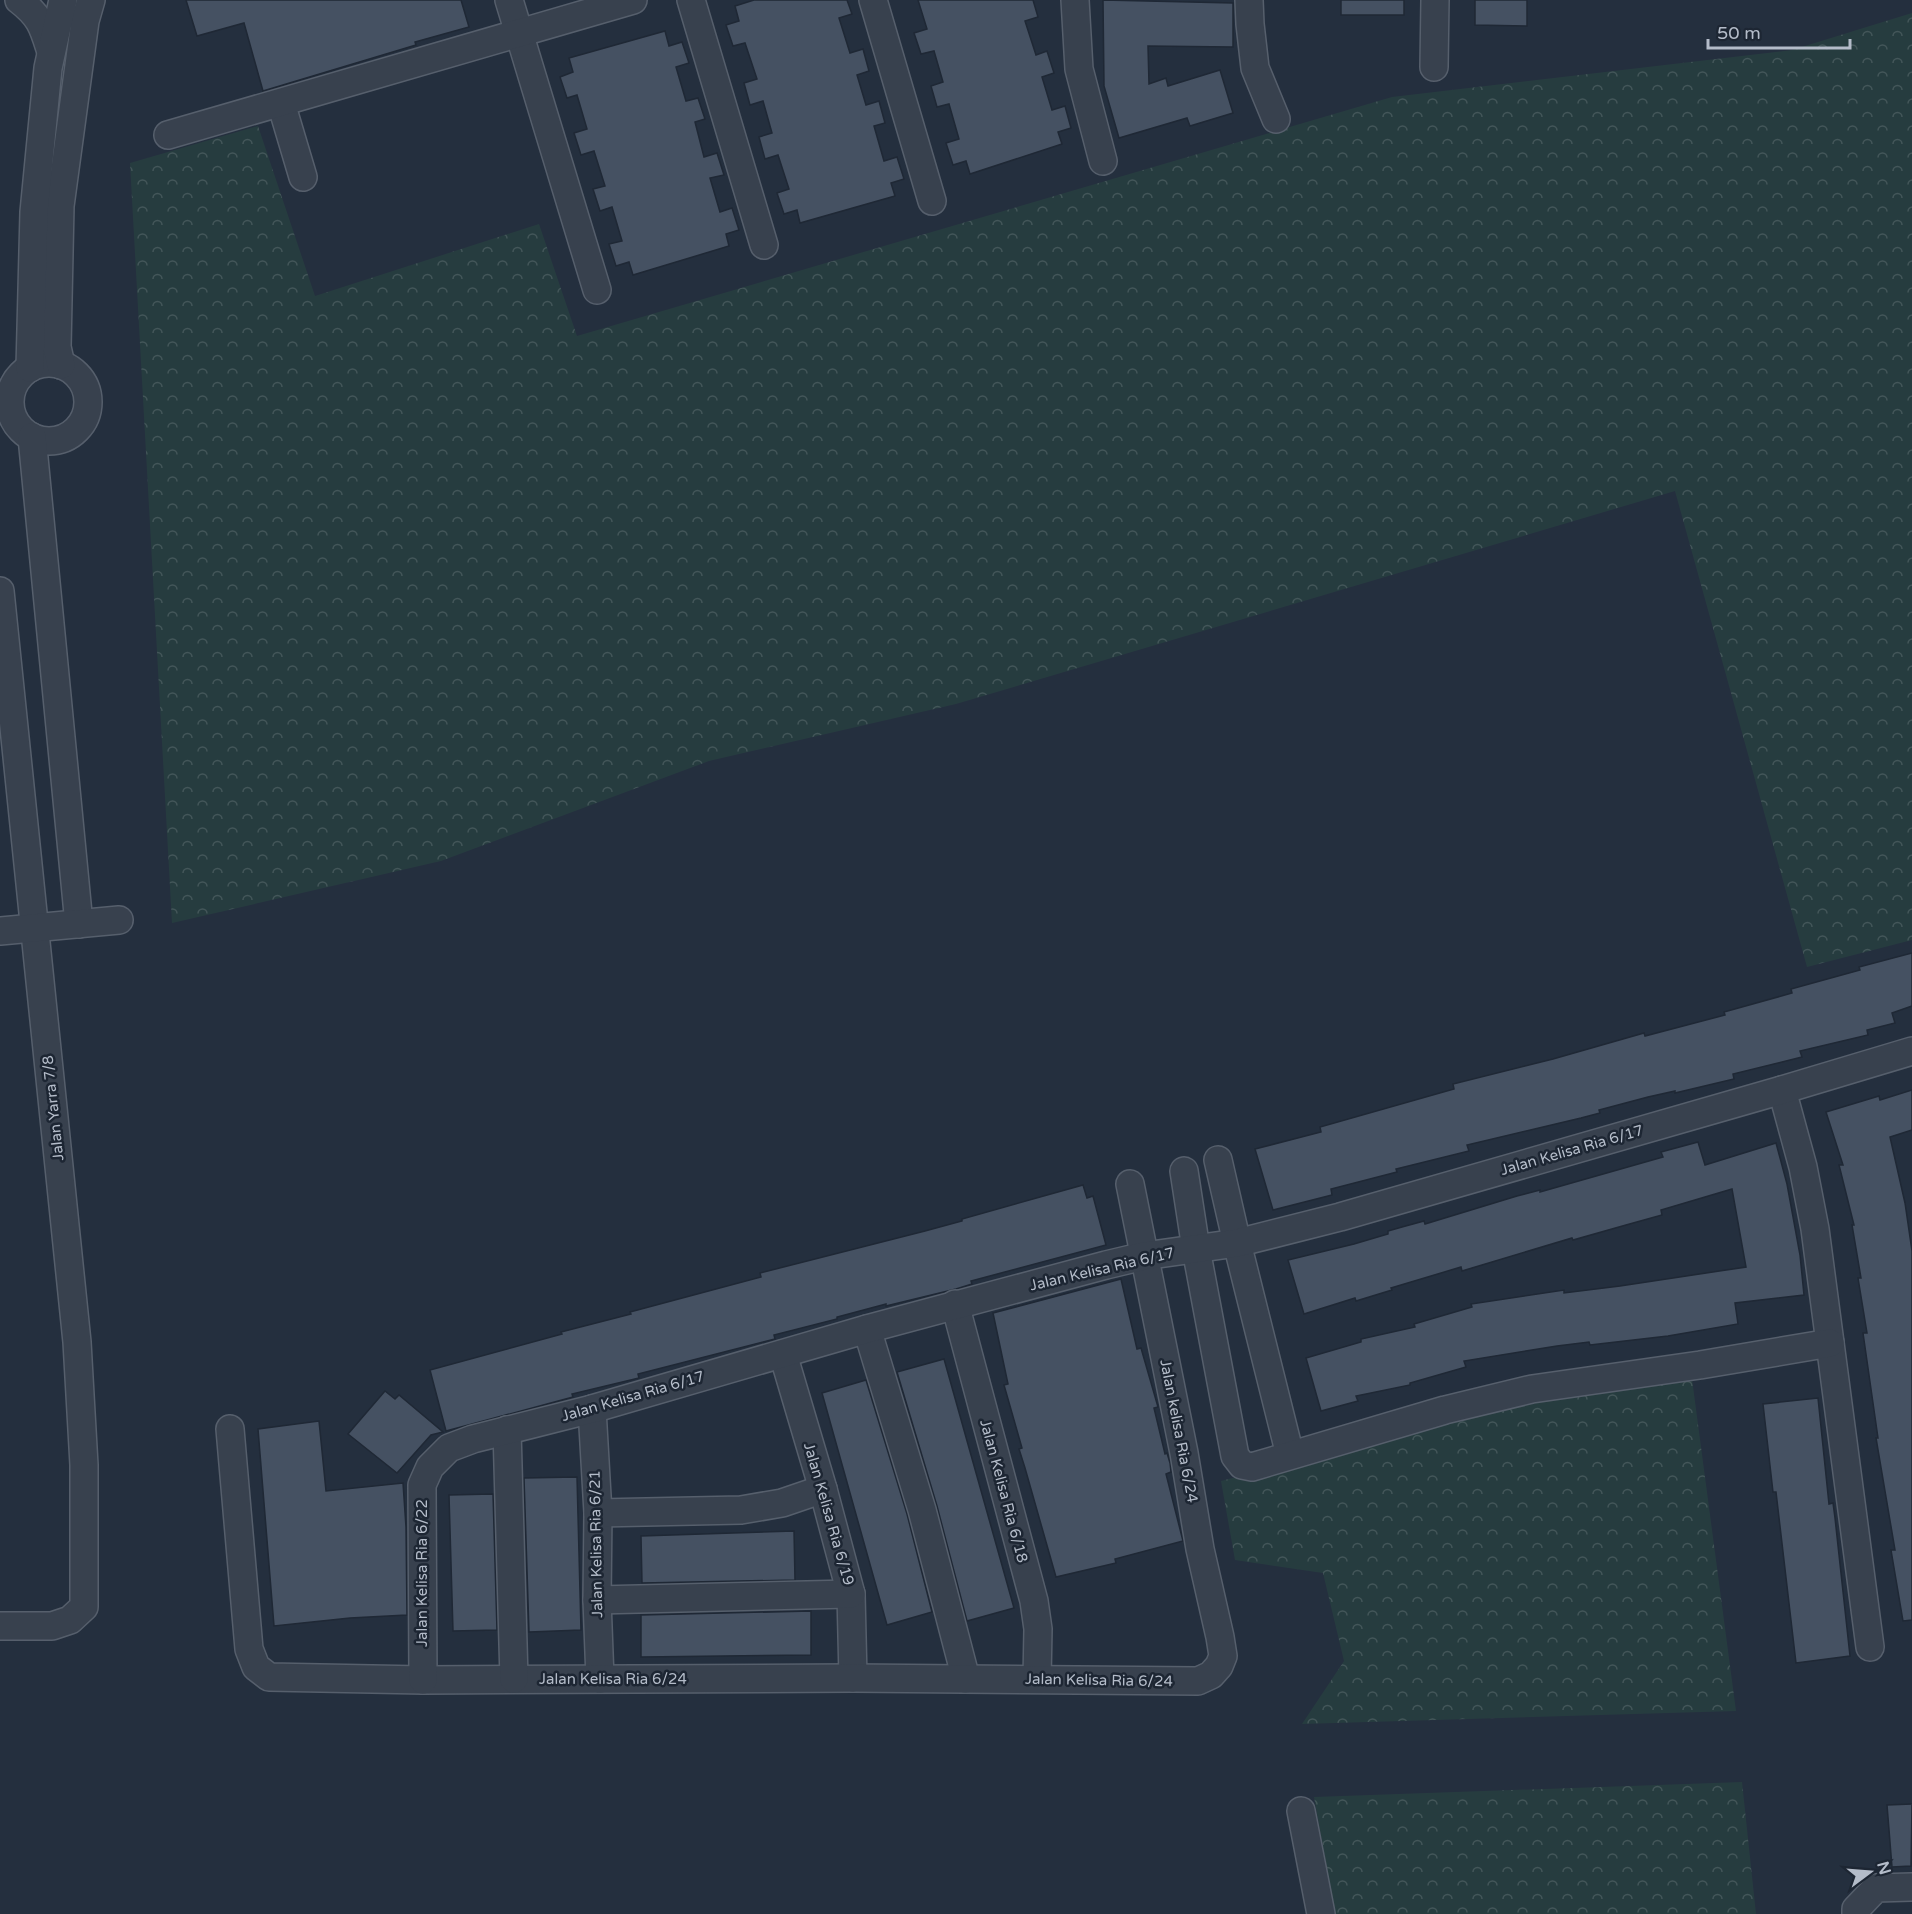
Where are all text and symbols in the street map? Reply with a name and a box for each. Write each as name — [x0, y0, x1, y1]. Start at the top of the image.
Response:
scale bar — [1708, 12, 1850, 50]
text: 50 m — [1717, 22, 1761, 44]
street label: Jalan Yarra 7/8 — [39, 1054, 67, 1162]
street label: Jalan Kelisa Ria 6/17 — [1498, 1121, 1646, 1179]
street label: Jalan Kelisa Ria 6/17 — [1028, 1244, 1176, 1294]
street label: Jalan kelisa Ria 6/24 — [1156, 1358, 1202, 1504]
street label: Jalan Kelisa Ria 6/17 — [559, 1367, 707, 1425]
street label: Jalan Kelisa Ria 6/18 — [976, 1417, 1032, 1565]
street label: Jalan Kelisa Ria 6/19 — [800, 1440, 858, 1588]
street label: Jalan Kelisa Ria 6/21 — [586, 1470, 606, 1618]
street label: Jalan Kelisa Ria 6/22 — [413, 1499, 431, 1647]
street label: Jalan Kelisa Ria 6/24 — [539, 1670, 687, 1688]
street label: Jalan Kelisa Ria 6/24 — [1025, 1670, 1173, 1690]
north arrow — [1840, 1842, 1900, 1902]
text: N — [1872, 1859, 1895, 1877]

